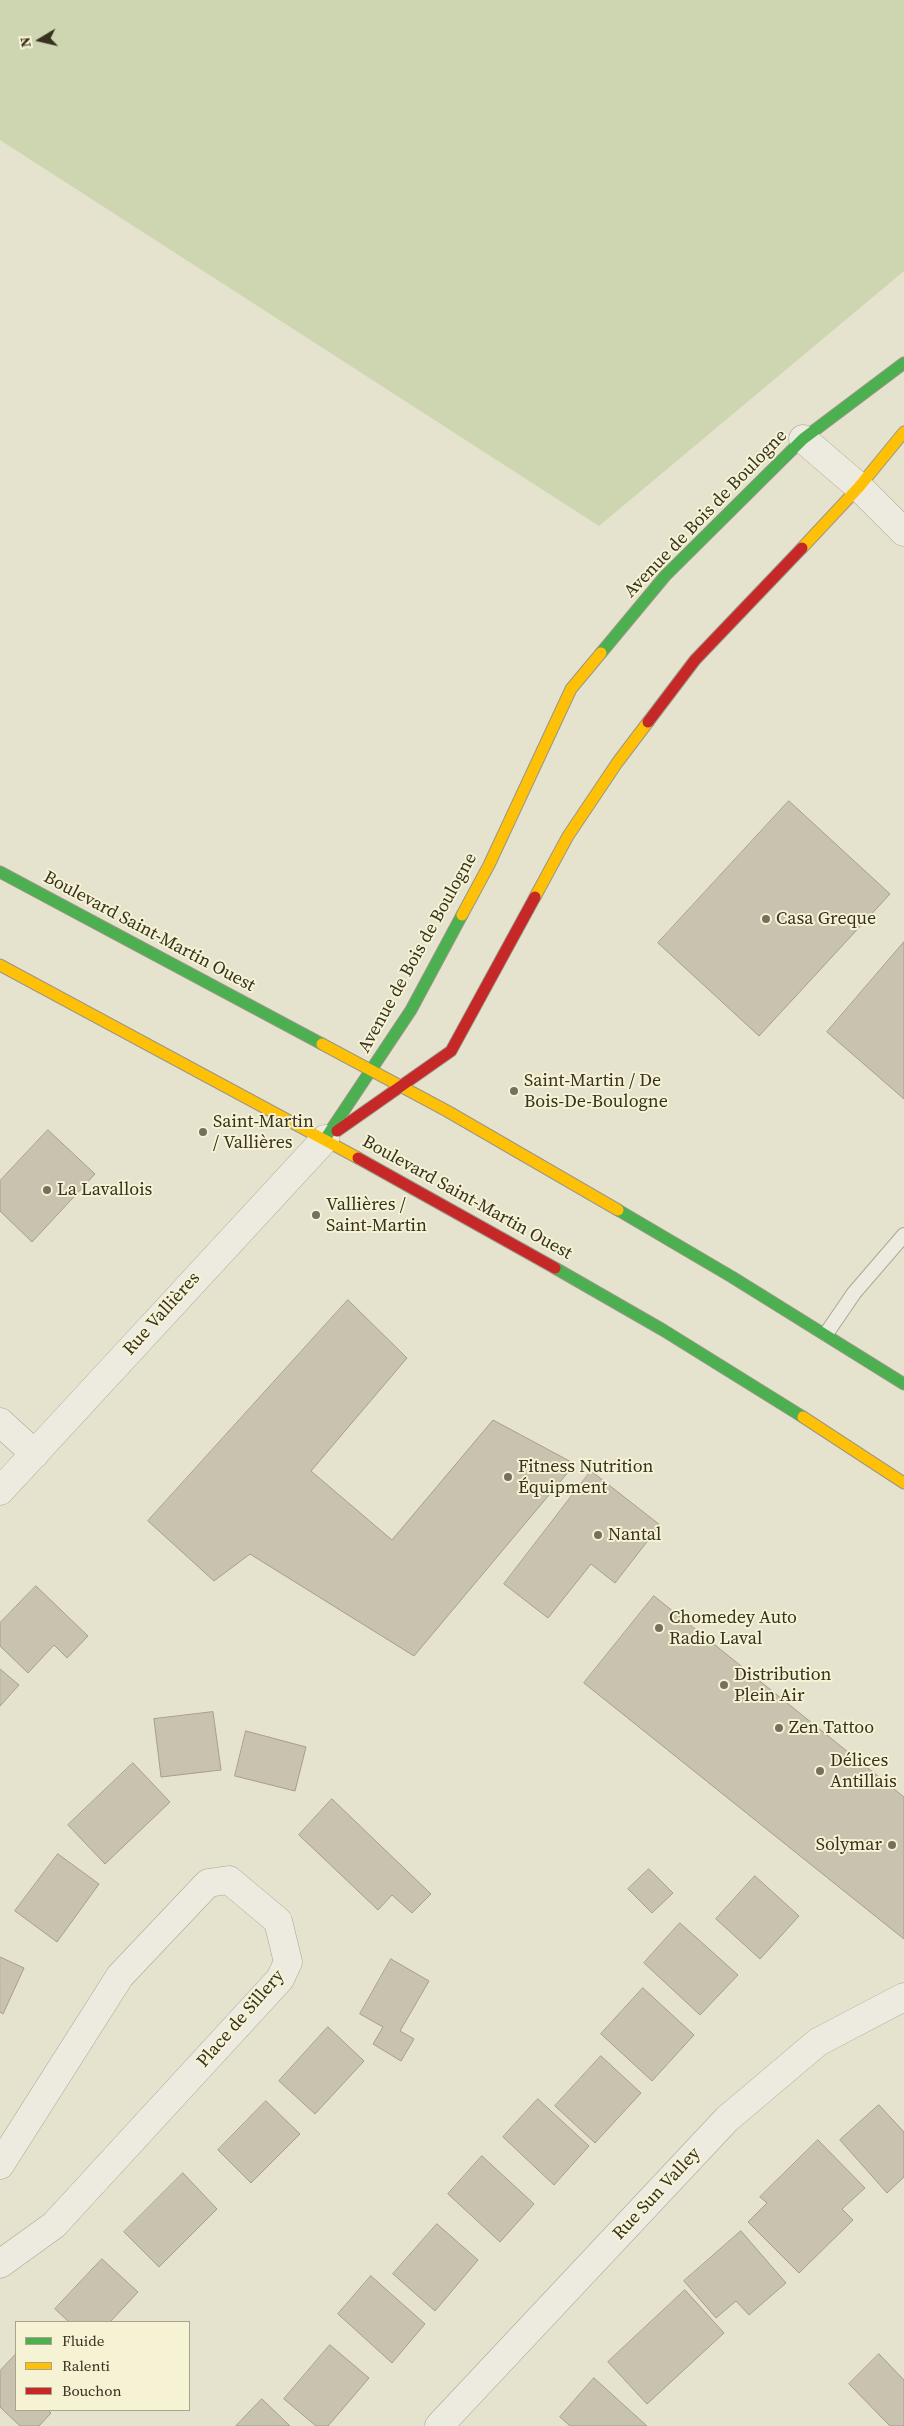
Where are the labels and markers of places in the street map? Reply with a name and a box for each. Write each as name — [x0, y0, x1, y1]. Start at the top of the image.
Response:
place label: Casa Greque — [776, 908, 876, 930]
marker: Casa Greque — [760, 913, 772, 925]
place label: Saint-Martin / De Bois-De-Boulogne — [524, 1070, 668, 1112]
marker: Saint-Martin / De Bois-De-Boulogne — [508, 1085, 520, 1097]
place label: Saint-Martin / Vallières — [213, 1111, 314, 1154]
marker: Saint-Martin / Vallières — [197, 1126, 209, 1138]
place label: La Lavallois — [57, 1179, 152, 1201]
marker: La Lavallois — [41, 1184, 53, 1196]
place label: Vallières / Saint-Martin — [326, 1194, 427, 1236]
marker: Vallières / Saint-Martin — [310, 1209, 322, 1221]
place label: Fitness Nutrition Équipment — [518, 1456, 654, 1498]
marker: Fitness Nutrition Équipment — [502, 1471, 514, 1483]
place label: Nantal — [608, 1524, 661, 1546]
marker: Nantal — [592, 1529, 604, 1541]
place label: Chomedey Auto Radio Laval — [669, 1607, 797, 1650]
marker: Chomedey Auto Radio Laval — [653, 1622, 665, 1634]
place label: Distribution Plein Air — [734, 1664, 831, 1706]
marker: Distribution Plein Air — [718, 1679, 730, 1691]
place label: Zen Tattoo — [789, 1717, 874, 1739]
marker: Zen Tattoo — [773, 1722, 785, 1734]
place label: Délices Antillais — [830, 1750, 897, 1792]
marker: Délices Antillais — [814, 1765, 826, 1777]
place label: Solymar — [816, 1834, 882, 1856]
marker: Solymar — [886, 1839, 898, 1851]

